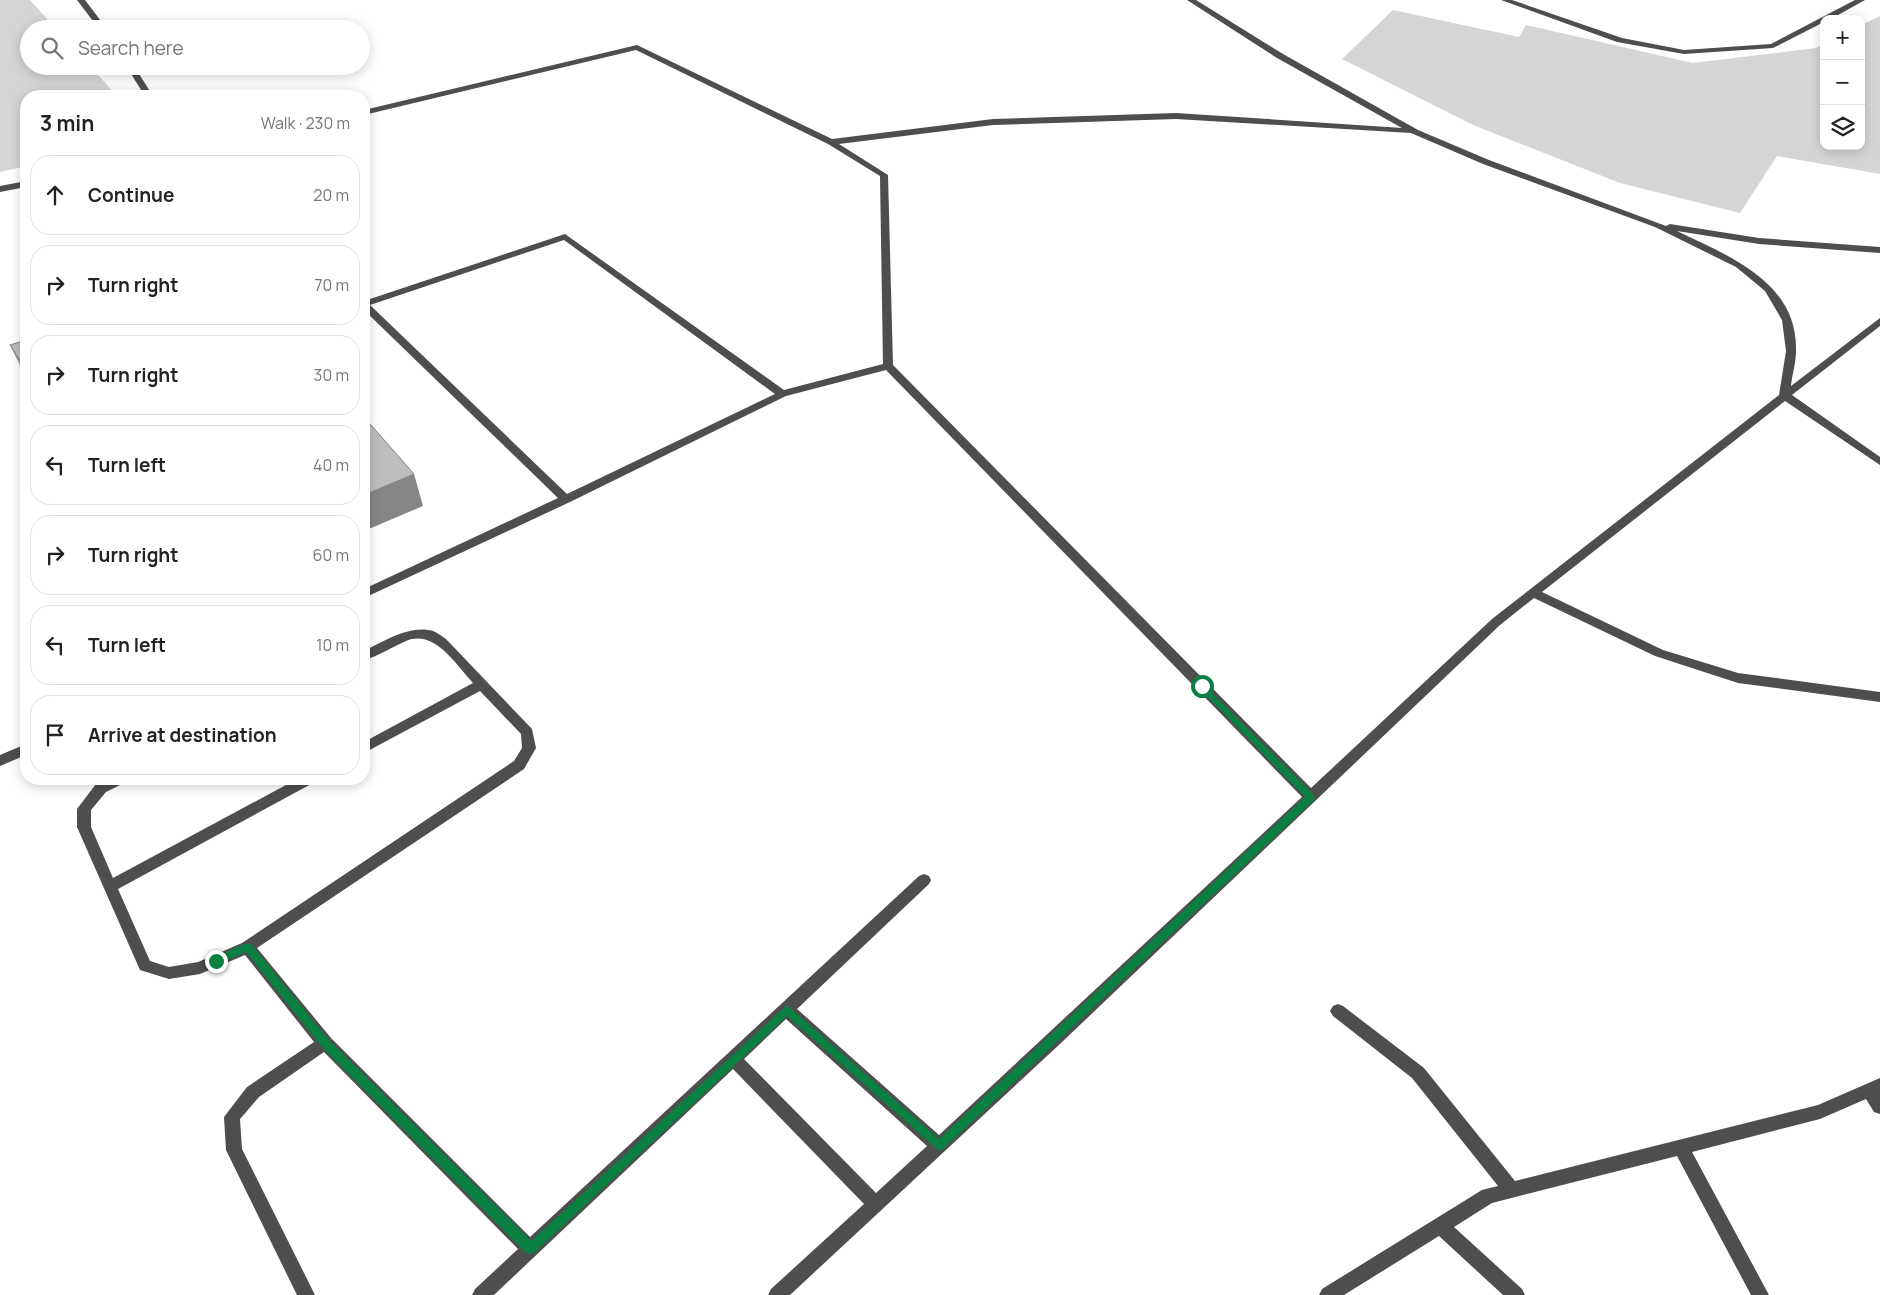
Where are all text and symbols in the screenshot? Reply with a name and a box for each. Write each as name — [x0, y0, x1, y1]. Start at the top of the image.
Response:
map controls — [1820, 15, 1865, 150]
button: + — [1820, 15, 1865, 60]
search box — [20, 20, 370, 75]
icon: search — [38, 34, 66, 62]
text: Search here — [78, 35, 184, 61]
button: − — [1820, 60, 1865, 105]
button: layers — [1820, 105, 1865, 150]
text: 3 min — [40, 109, 94, 137]
text: Walk · 230 m — [261, 112, 350, 134]
icon: ahead — [41, 181, 69, 209]
text: Continue — [88, 182, 174, 208]
text: 20 m — [313, 184, 349, 206]
icon: right — [41, 271, 69, 299]
text: Turn right — [88, 272, 178, 298]
text: 70 m — [314, 274, 349, 296]
icon: right — [41, 361, 69, 389]
text: Turn right — [88, 362, 178, 388]
text: 30 m — [314, 364, 349, 386]
icon: left — [41, 451, 69, 479]
text: Turn left — [88, 452, 166, 478]
text: 40 m — [313, 454, 349, 476]
icon: right — [41, 541, 69, 569]
text: Turn right — [88, 542, 178, 568]
text: 60 m — [313, 544, 349, 566]
icon: left — [41, 631, 69, 659]
text: Turn left — [88, 632, 166, 658]
text: 10 m — [316, 634, 349, 656]
route start — [1191, 675, 1214, 698]
icon: arrive — [41, 721, 69, 749]
text: Arrive at destination — [88, 722, 277, 748]
route end — [205, 950, 228, 973]

